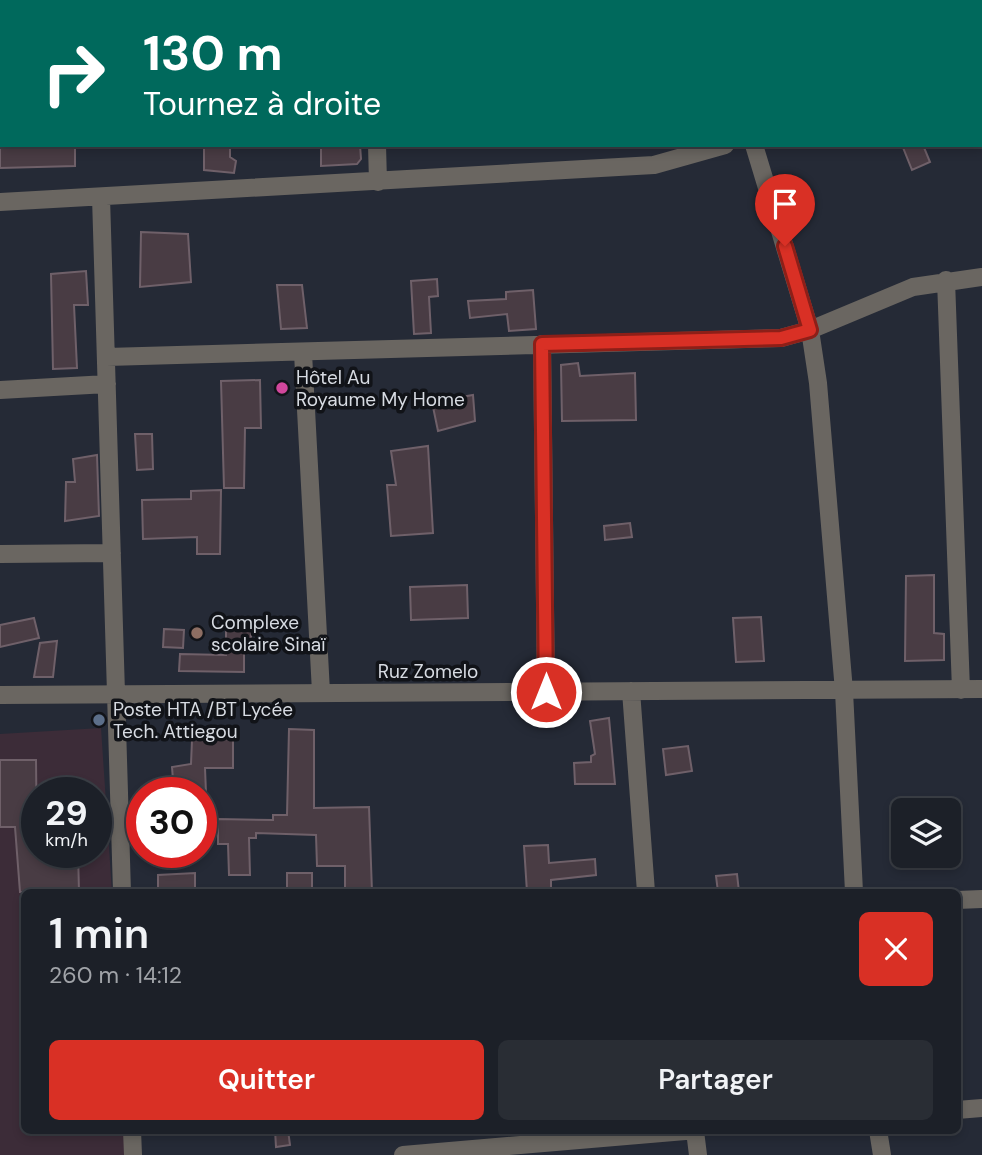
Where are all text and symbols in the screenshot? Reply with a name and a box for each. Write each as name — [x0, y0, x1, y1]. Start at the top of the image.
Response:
text: 130 m — [143, 21, 283, 85]
icon: right — [28, 28, 119, 119]
text: Tournez à droite — [143, 83, 381, 125]
pin — [755, 174, 815, 246]
icon: arrive — [766, 185, 804, 223]
place label: Hôtel Au Royaume My Home — [296, 365, 465, 412]
marker: Hôtel Au Royaume My Home — [274, 380, 290, 396]
place label: Complexe scolaire Sinaï — [211, 610, 326, 657]
marker: Complexe scolaire Sinaï — [189, 625, 205, 641]
position arrow — [509, 655, 583, 729]
street label: Ruz Zomelo — [378, 659, 478, 684]
place label: Poste HTA /BT Lycée Tech. Attiegou — [113, 697, 293, 744]
marker: Poste HTA /BT Lycée Tech. Attiegou — [91, 712, 107, 728]
speed limit sign: 30 — [126, 777, 217, 868]
text: 29 — [45, 790, 88, 836]
map controls — [891, 798, 961, 868]
button: layers — [891, 798, 961, 868]
text: km/h — [45, 828, 88, 852]
text: 1 min — [49, 906, 149, 961]
button: close — [859, 912, 933, 986]
text: 260 m · 14:12 — [49, 960, 182, 990]
button: Quitter — [49, 1040, 484, 1120]
button: Partager — [498, 1040, 933, 1120]

